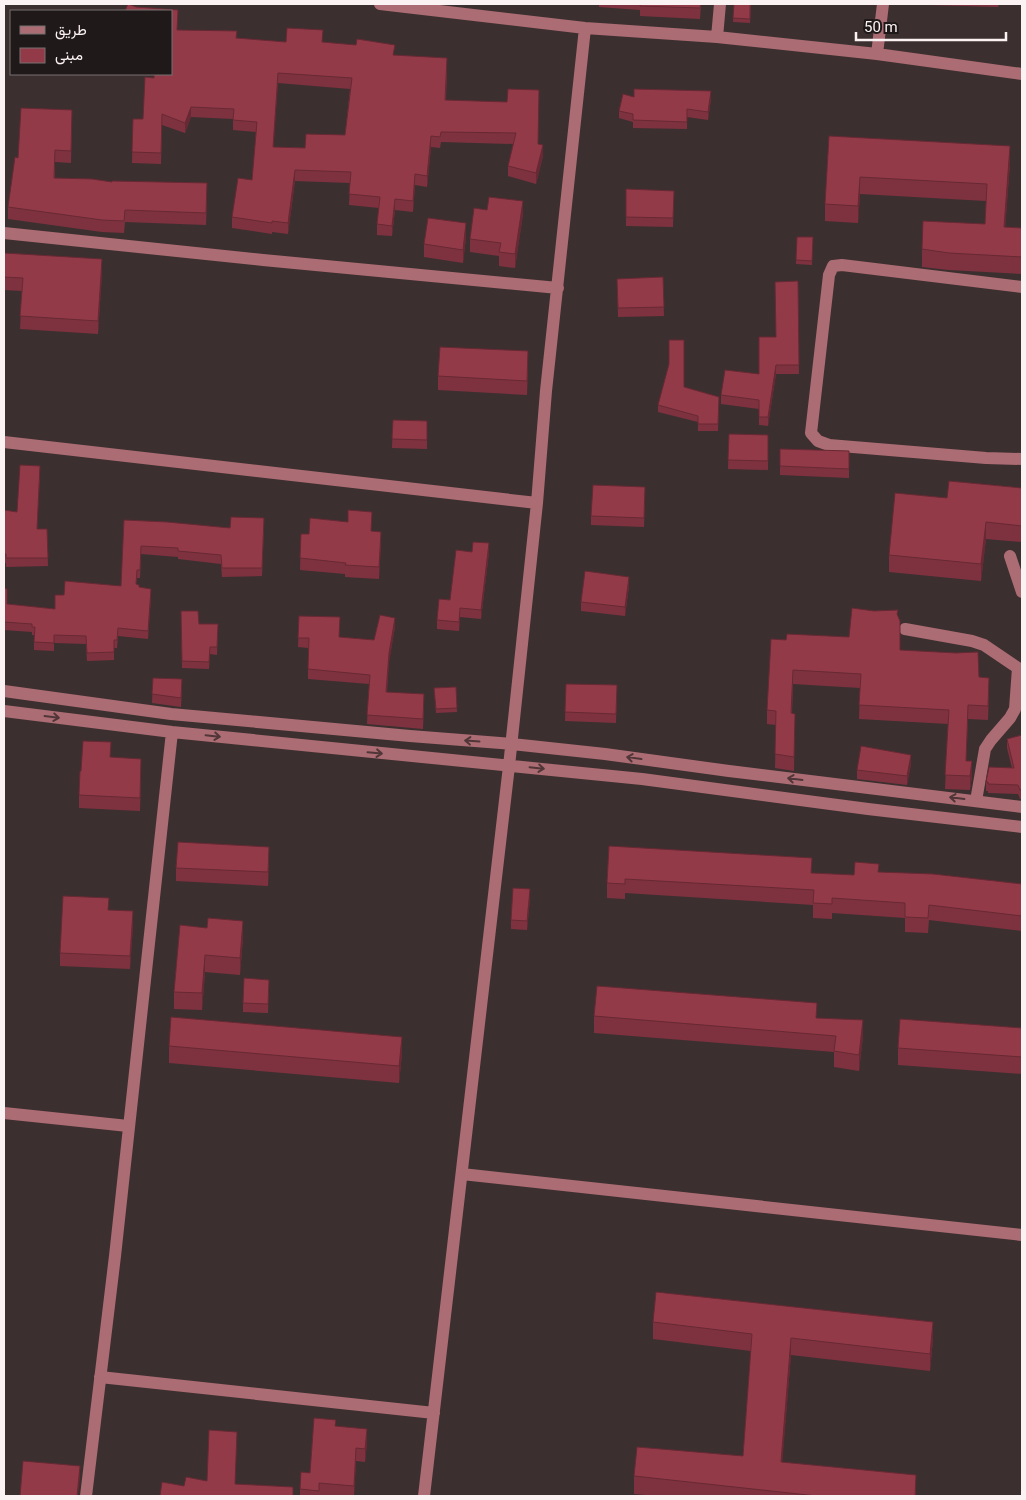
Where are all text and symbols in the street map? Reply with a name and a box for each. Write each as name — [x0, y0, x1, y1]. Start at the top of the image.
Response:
legend — [10, 10, 172, 75]
scale bar — [856, 10, 1006, 42]
text: 50 m — [864, 18, 898, 36]
text: طريق — [55, 21, 87, 40]
text: مبنى — [55, 46, 83, 65]
one-way arrow — [44, 712, 60, 722]
one-way arrow — [205, 732, 221, 741]
one-way arrow — [465, 737, 481, 746]
one-way arrow — [367, 748, 383, 758]
one-way arrow — [626, 753, 642, 763]
one-way arrow — [529, 764, 545, 773]
one-way arrow — [787, 774, 803, 784]
one-way arrow — [949, 793, 965, 803]

